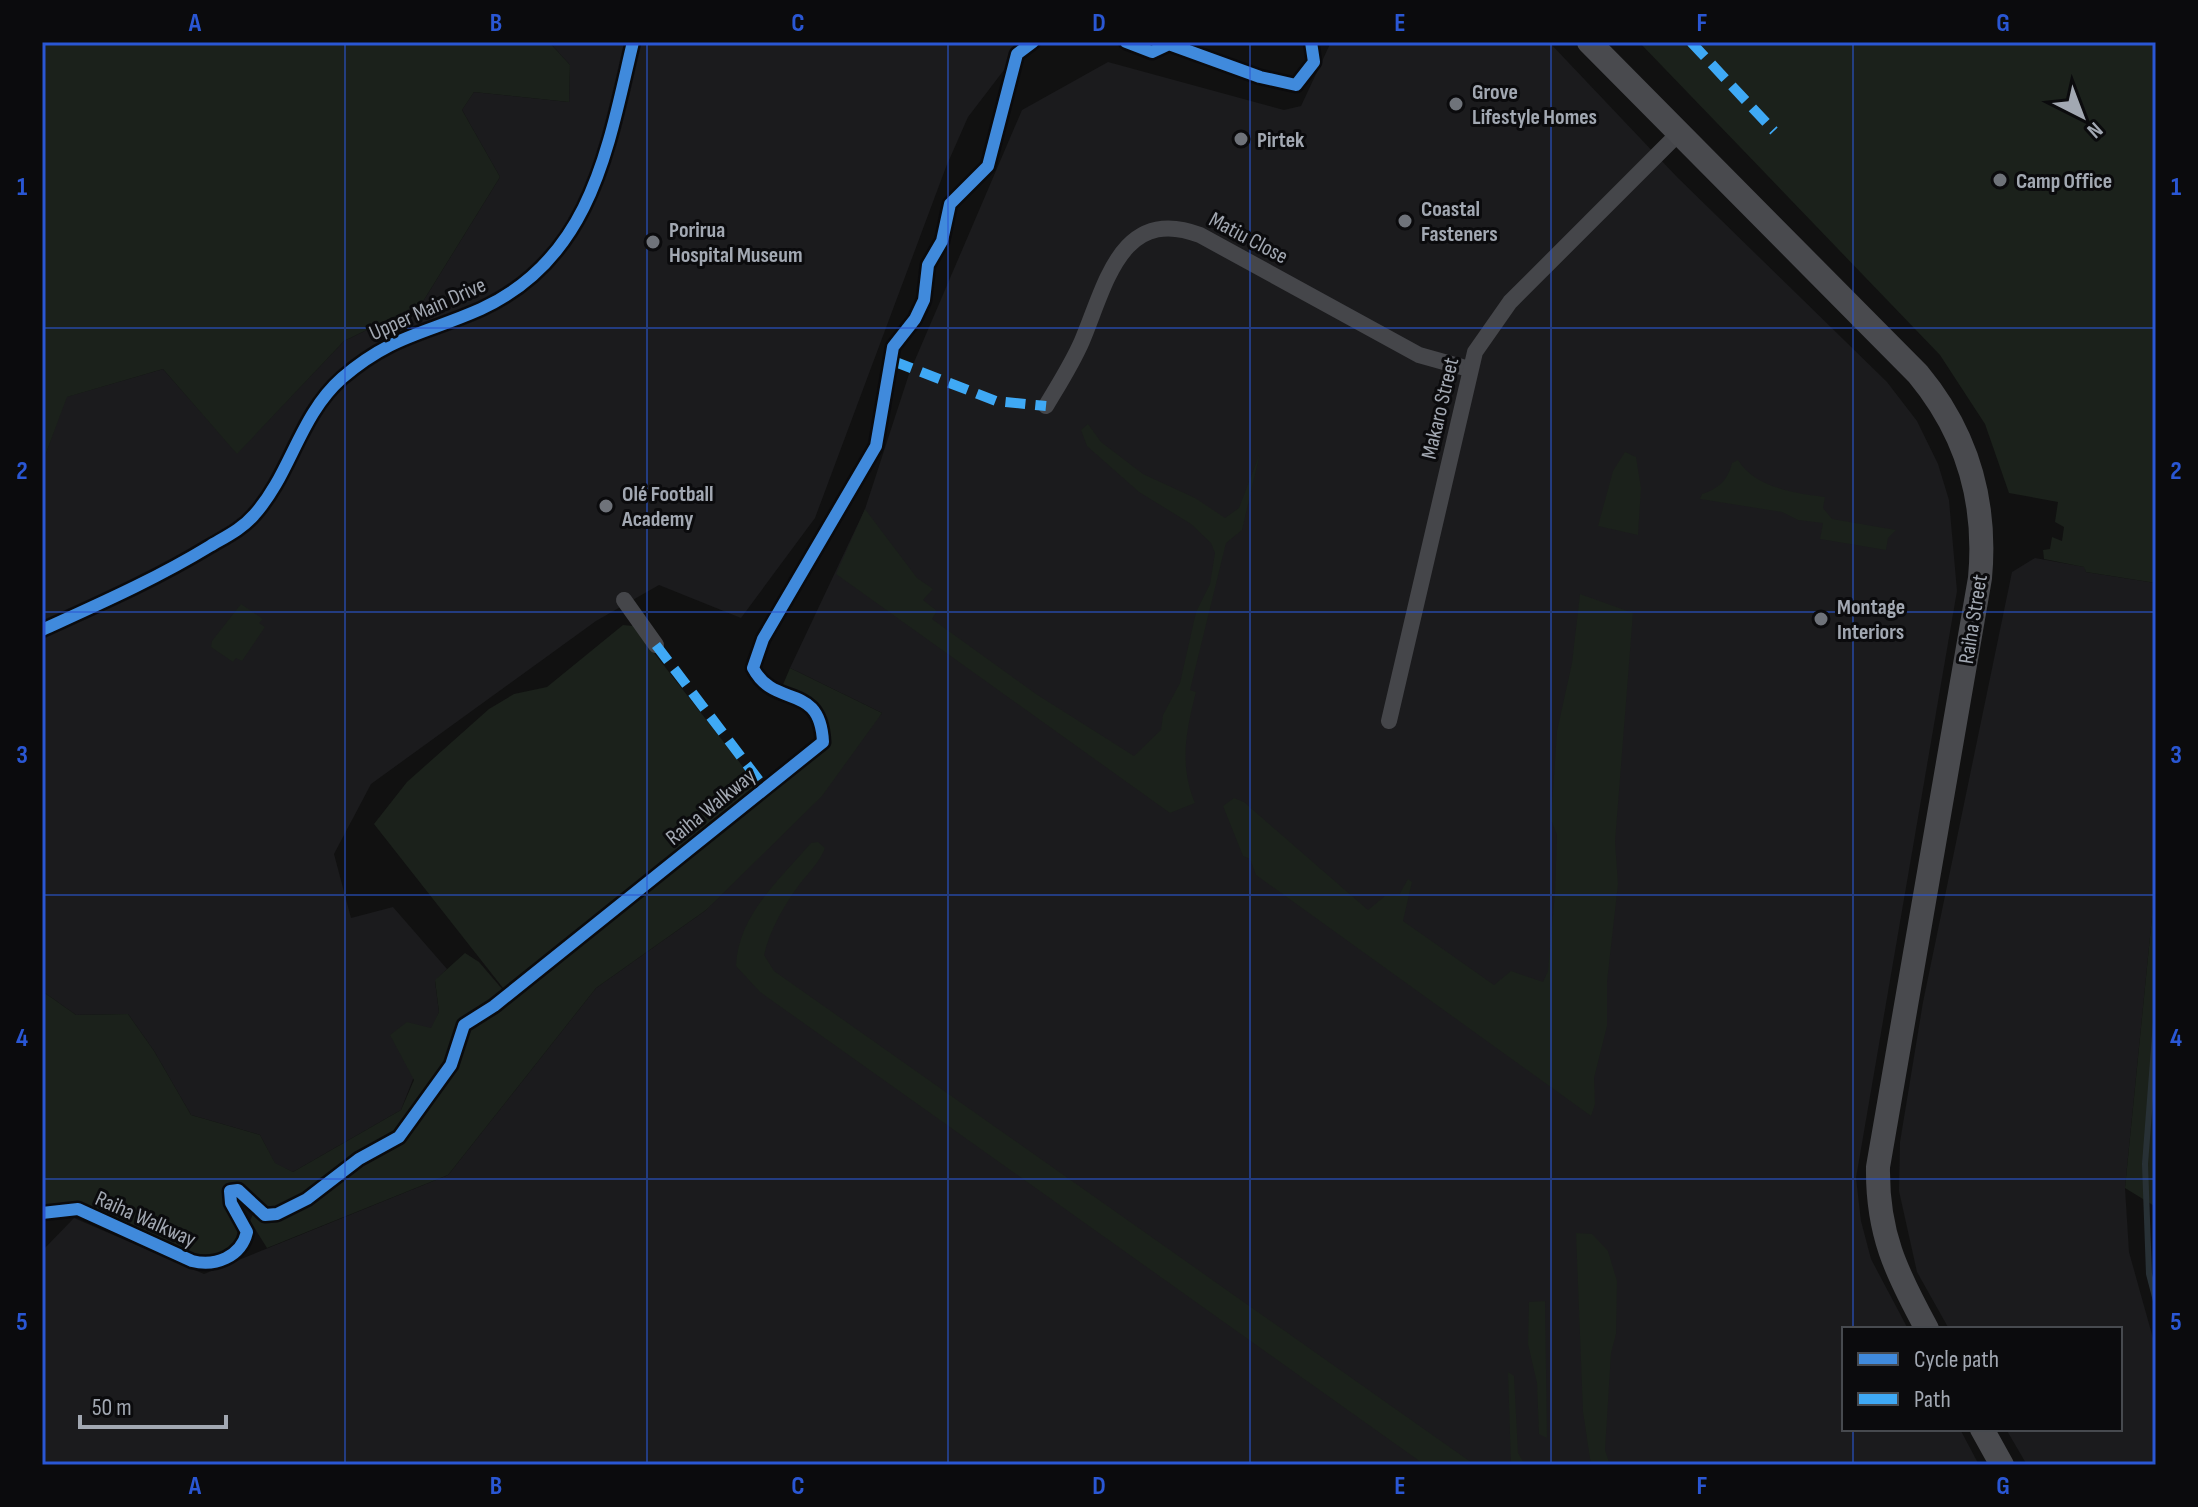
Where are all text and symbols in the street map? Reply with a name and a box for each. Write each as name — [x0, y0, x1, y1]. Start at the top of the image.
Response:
text: A — [188, 8, 202, 39]
text: B — [490, 8, 502, 39]
text: C — [791, 8, 805, 39]
text: D — [1092, 8, 1106, 39]
text: E — [1394, 8, 1406, 39]
text: F — [1697, 8, 1708, 39]
text: G — [1996, 8, 2010, 39]
north arrow — [2042, 76, 2122, 156]
place label: Grove Lifestyle Homes — [1472, 79, 1597, 131]
marker: Grove Lifestyle Homes — [1447, 95, 1465, 113]
text: N — [2081, 116, 2108, 144]
place label: Pirtek — [1257, 127, 1305, 154]
marker: Pirtek — [1232, 130, 1250, 148]
place label: Camp Office — [2016, 168, 2112, 195]
marker: Camp Office — [1991, 171, 2009, 189]
text: 1 — [17, 172, 27, 203]
text: 1 — [2171, 172, 2181, 203]
place label: Coastal Fasteners — [1421, 196, 1498, 248]
street label: Matiu Close — [1204, 206, 1292, 270]
marker: Coastal Fasteners — [1396, 212, 1414, 230]
place label: Porirua Hospital Museum — [669, 217, 802, 269]
marker: Porirua Hospital Museum — [644, 233, 662, 251]
street label: Upper Main Drive — [365, 272, 490, 347]
street label: Makaro Street — [1416, 355, 1465, 462]
text: 2 — [16, 456, 28, 487]
text: 2 — [2170, 456, 2182, 487]
place label: Olé Football Academy — [621, 481, 713, 533]
marker: Olé Football Academy — [597, 497, 615, 515]
street label: Raiha Street — [1953, 572, 1994, 666]
place label: Montage Interiors — [1837, 594, 1905, 646]
marker: Montage Interiors — [1812, 610, 1830, 628]
text: 3 — [16, 740, 28, 771]
text: 3 — [2170, 740, 2182, 771]
street label: Raiha Walkway — [661, 763, 762, 851]
text: 4 — [16, 1023, 28, 1054]
text: 4 — [2170, 1023, 2182, 1054]
street label: Raiha Walkway — [91, 1185, 200, 1254]
text: 5 — [16, 1307, 28, 1338]
text: 5 — [2170, 1307, 2182, 1338]
legend — [1842, 1327, 2122, 1431]
text: Cycle path — [1914, 1345, 1999, 1374]
scale bar — [80, 1379, 226, 1429]
text: Path — [1914, 1385, 1951, 1414]
text: 50 m — [92, 1393, 132, 1422]
text: A — [188, 1471, 202, 1502]
text: B — [490, 1471, 502, 1502]
text: C — [791, 1471, 805, 1502]
text: D — [1092, 1471, 1106, 1502]
text: E — [1394, 1471, 1406, 1502]
text: F — [1697, 1471, 1708, 1502]
text: G — [1996, 1471, 2010, 1502]

